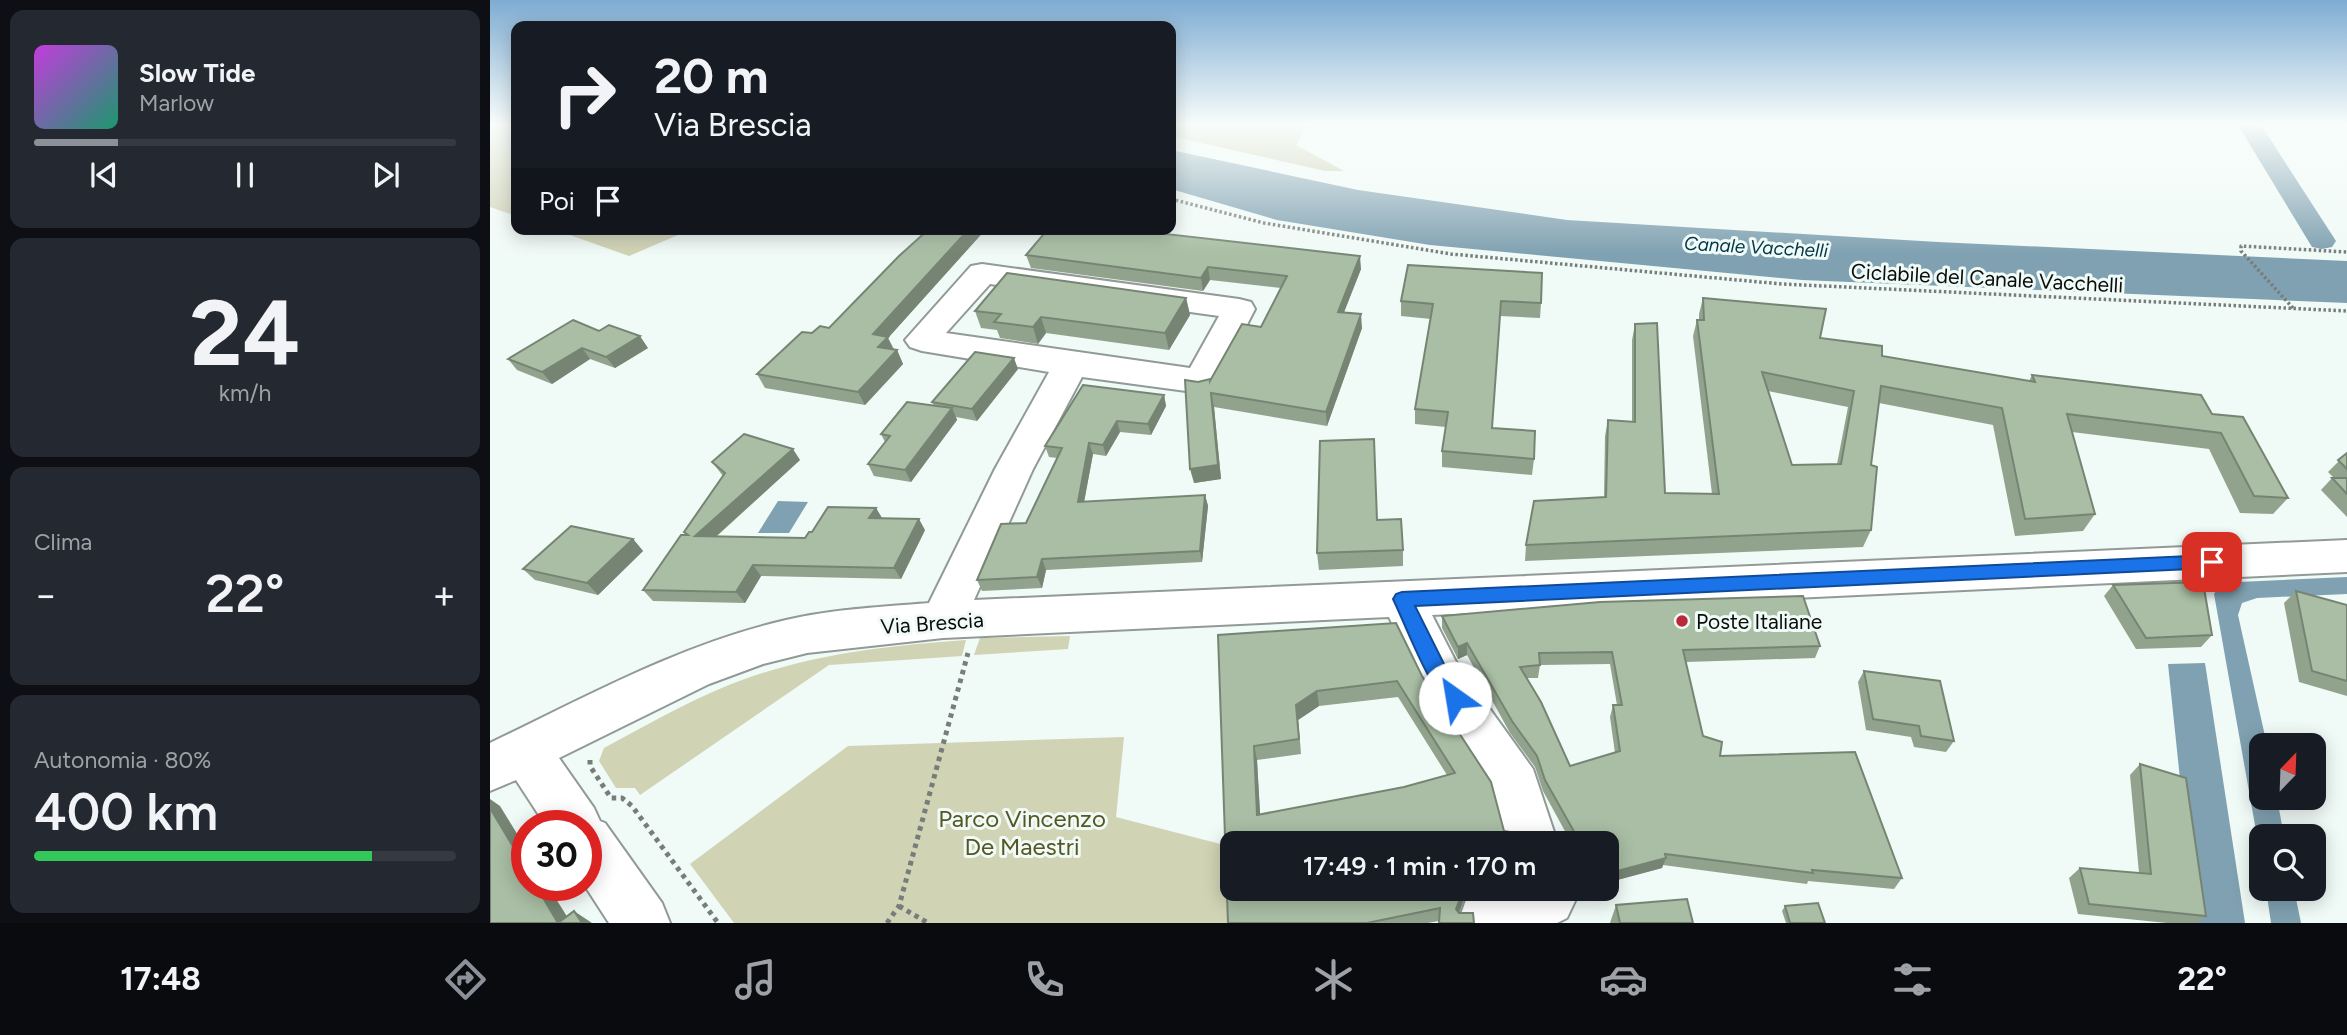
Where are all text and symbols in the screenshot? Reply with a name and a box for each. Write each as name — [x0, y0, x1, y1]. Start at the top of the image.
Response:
text: 20 m — [654, 46, 769, 105]
icon: right — [539, 49, 630, 140]
text: Slow Tide — [139, 57, 255, 89]
text: Marlow — [139, 89, 214, 117]
text: Via Brescia — [654, 106, 812, 144]
icon: previous — [85, 156, 123, 194]
icon: pause — [226, 156, 264, 194]
icon: next — [367, 156, 405, 194]
icon: arrive — [589, 182, 627, 220]
text: Poi — [539, 185, 575, 217]
water label: Canale Vacchelli — [1684, 232, 1829, 262]
street label: Ciclabile del Canale Vacchelli — [1850, 258, 2124, 298]
text: 24 — [190, 279, 300, 388]
text: km/h — [219, 379, 271, 407]
text: Clima — [34, 528, 92, 556]
pin — [2182, 532, 2242, 592]
icon: arrive — [2193, 543, 2231, 581]
text: 22° — [206, 563, 284, 625]
text: − — [34, 572, 58, 618]
text: + — [432, 572, 456, 618]
street label: Via Brescia — [880, 607, 984, 639]
place label: Poste Italiane — [1696, 609, 1822, 634]
marker: Poste Italiane — [1674, 613, 1690, 629]
position arrow — [1418, 661, 1492, 735]
north arrow — [2249, 733, 2326, 810]
map controls — [2249, 733, 2326, 901]
text: Autonomia · 80% — [34, 746, 211, 774]
text: 400 km — [34, 781, 218, 843]
park label: Parco Vincenzo De Maestri — [938, 804, 1106, 861]
speed limit sign: 30 — [511, 810, 602, 901]
button: search — [2249, 824, 2326, 901]
text: 17:49 · 1 min · 170 m — [1303, 850, 1536, 882]
icon: directions — [441, 955, 490, 1004]
icon: music — [731, 955, 780, 1004]
icon: phone — [1020, 955, 1069, 1004]
icon: climate — [1309, 955, 1358, 1004]
icon: car — [1599, 955, 1648, 1004]
icon: filters — [1888, 955, 1937, 1004]
text: 17:48 — [120, 960, 201, 998]
text: 22° — [2178, 960, 2227, 998]

